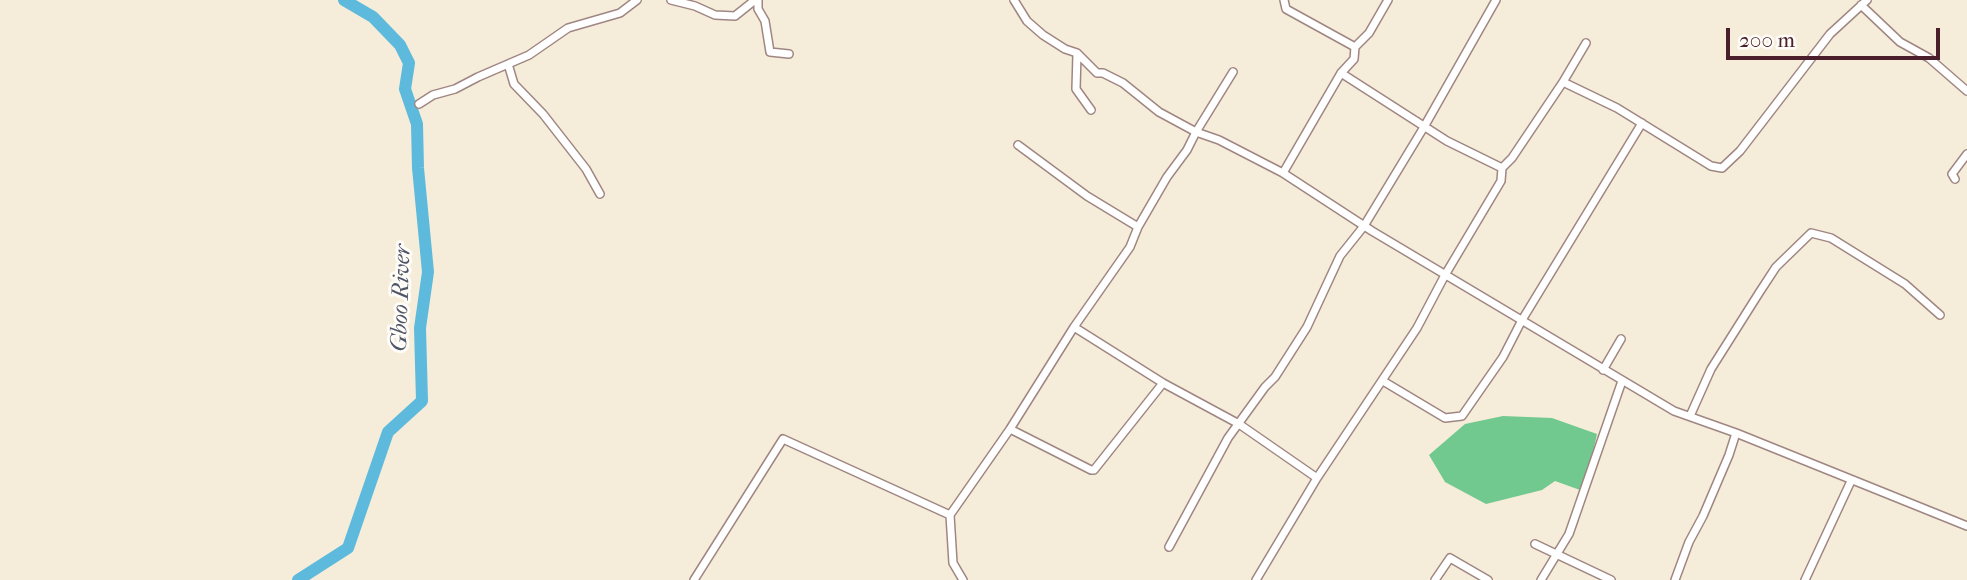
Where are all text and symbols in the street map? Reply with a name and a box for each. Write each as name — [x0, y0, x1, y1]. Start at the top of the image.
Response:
scale bar — [1729, 14, 1942, 58]
text: 200 m — [1739, 28, 1795, 52]
water label: Gboo River — [386, 244, 418, 352]

